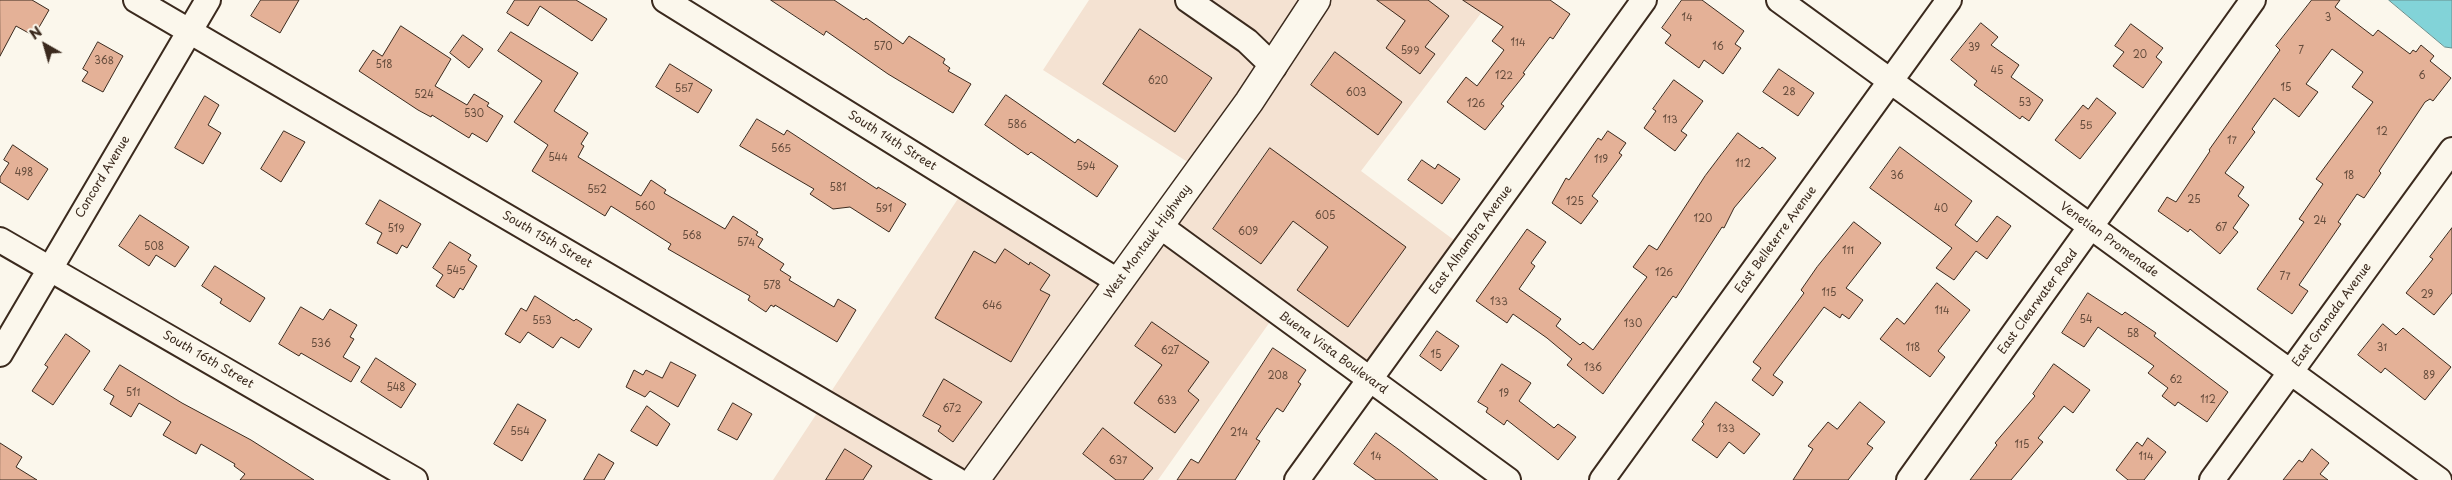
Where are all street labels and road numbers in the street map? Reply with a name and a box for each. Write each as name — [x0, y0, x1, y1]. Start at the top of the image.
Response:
street label: South 14th Street — [845, 108, 939, 174]
street label: Concord Avenue — [73, 133, 133, 221]
street label: West Montauk Highway — [1102, 182, 1194, 302]
street label: East Alhambra Avenue — [1427, 183, 1515, 297]
street label: East Belleterre Avenue — [1732, 184, 1820, 296]
street label: Venetian Promenade — [2057, 199, 2161, 281]
street label: South 15th Street — [499, 208, 595, 272]
street label: East Clearwater Road — [1995, 247, 2081, 357]
street label: East Granada Avenue — [2289, 260, 2375, 370]
street label: Buena Vista Boulevard — [1276, 309, 1390, 397]
street label: South 16th Street — [160, 328, 256, 392]

